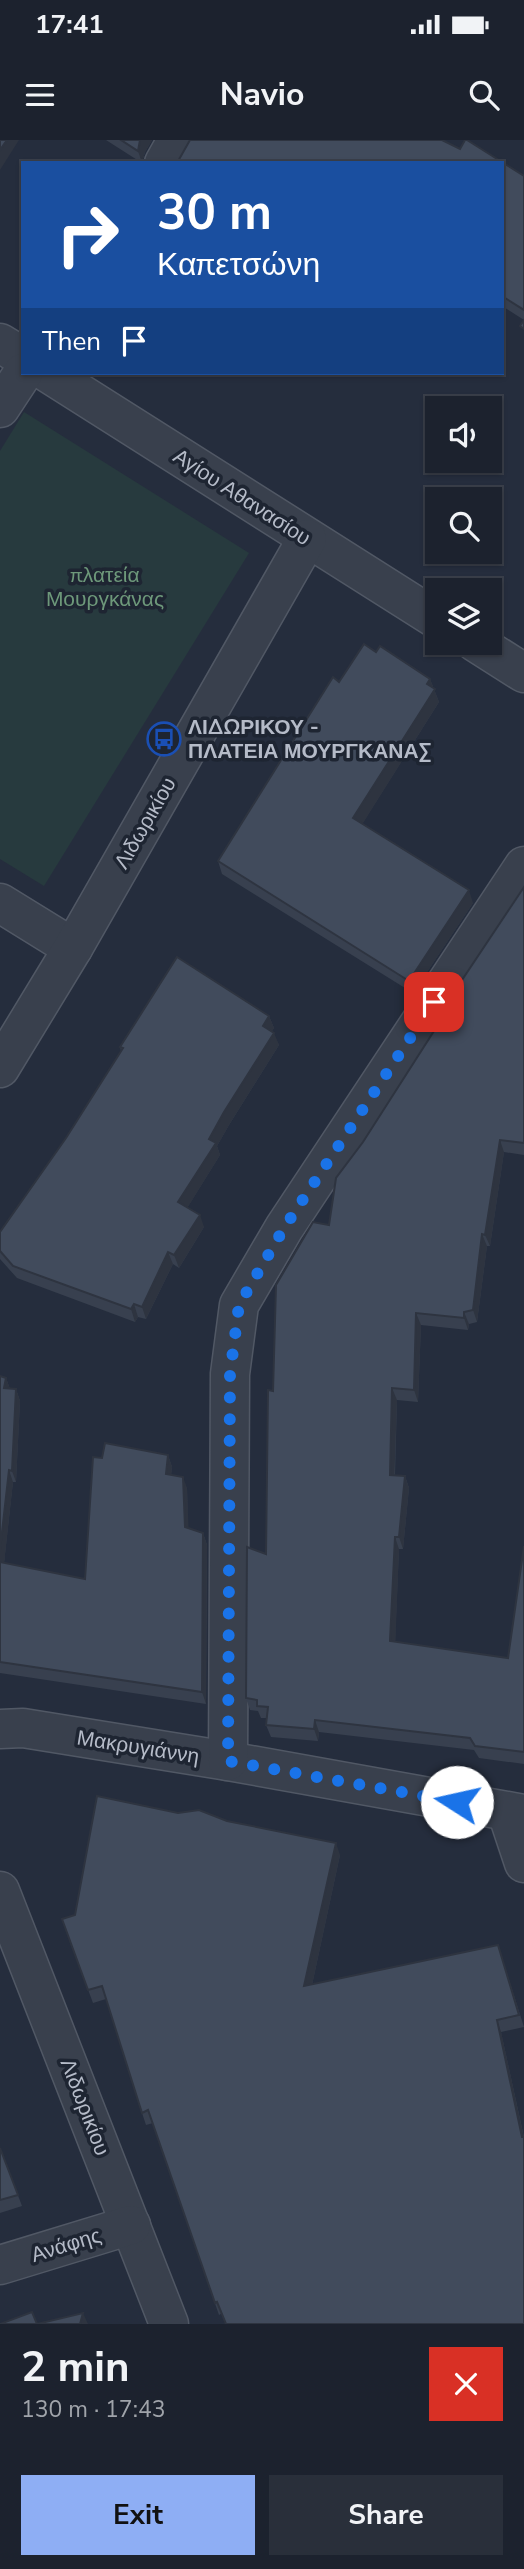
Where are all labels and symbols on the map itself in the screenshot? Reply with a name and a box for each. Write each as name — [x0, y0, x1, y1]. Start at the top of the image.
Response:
street label: Αγίου Αθανασίου — [168, 442, 316, 552]
park label: πλατεία Μουργκάνας — [46, 561, 164, 613]
place label: ΛΙΔΩΡΙΚΟΥ - ΠΛΑΤΕΙΑ ΜΟΥΡΓΚΑΝΑΣ — [188, 713, 431, 765]
bus stop icon: ΛΙΔΩΡΙΚΟΥ - ΠΛΑΤΕΙΑ ΜΟΥΡΓΚΑΝΑΣ — [145, 720, 183, 758]
street label: Λιδωρικίου — [107, 772, 183, 874]
pin — [404, 972, 464, 1032]
street label: Μακρυγιάννη — [75, 1724, 201, 1770]
position arrow — [420, 1765, 494, 1839]
street label: Λιδωρικίου — [54, 2055, 116, 2159]
street label: Ανάφης — [28, 2221, 104, 2269]

